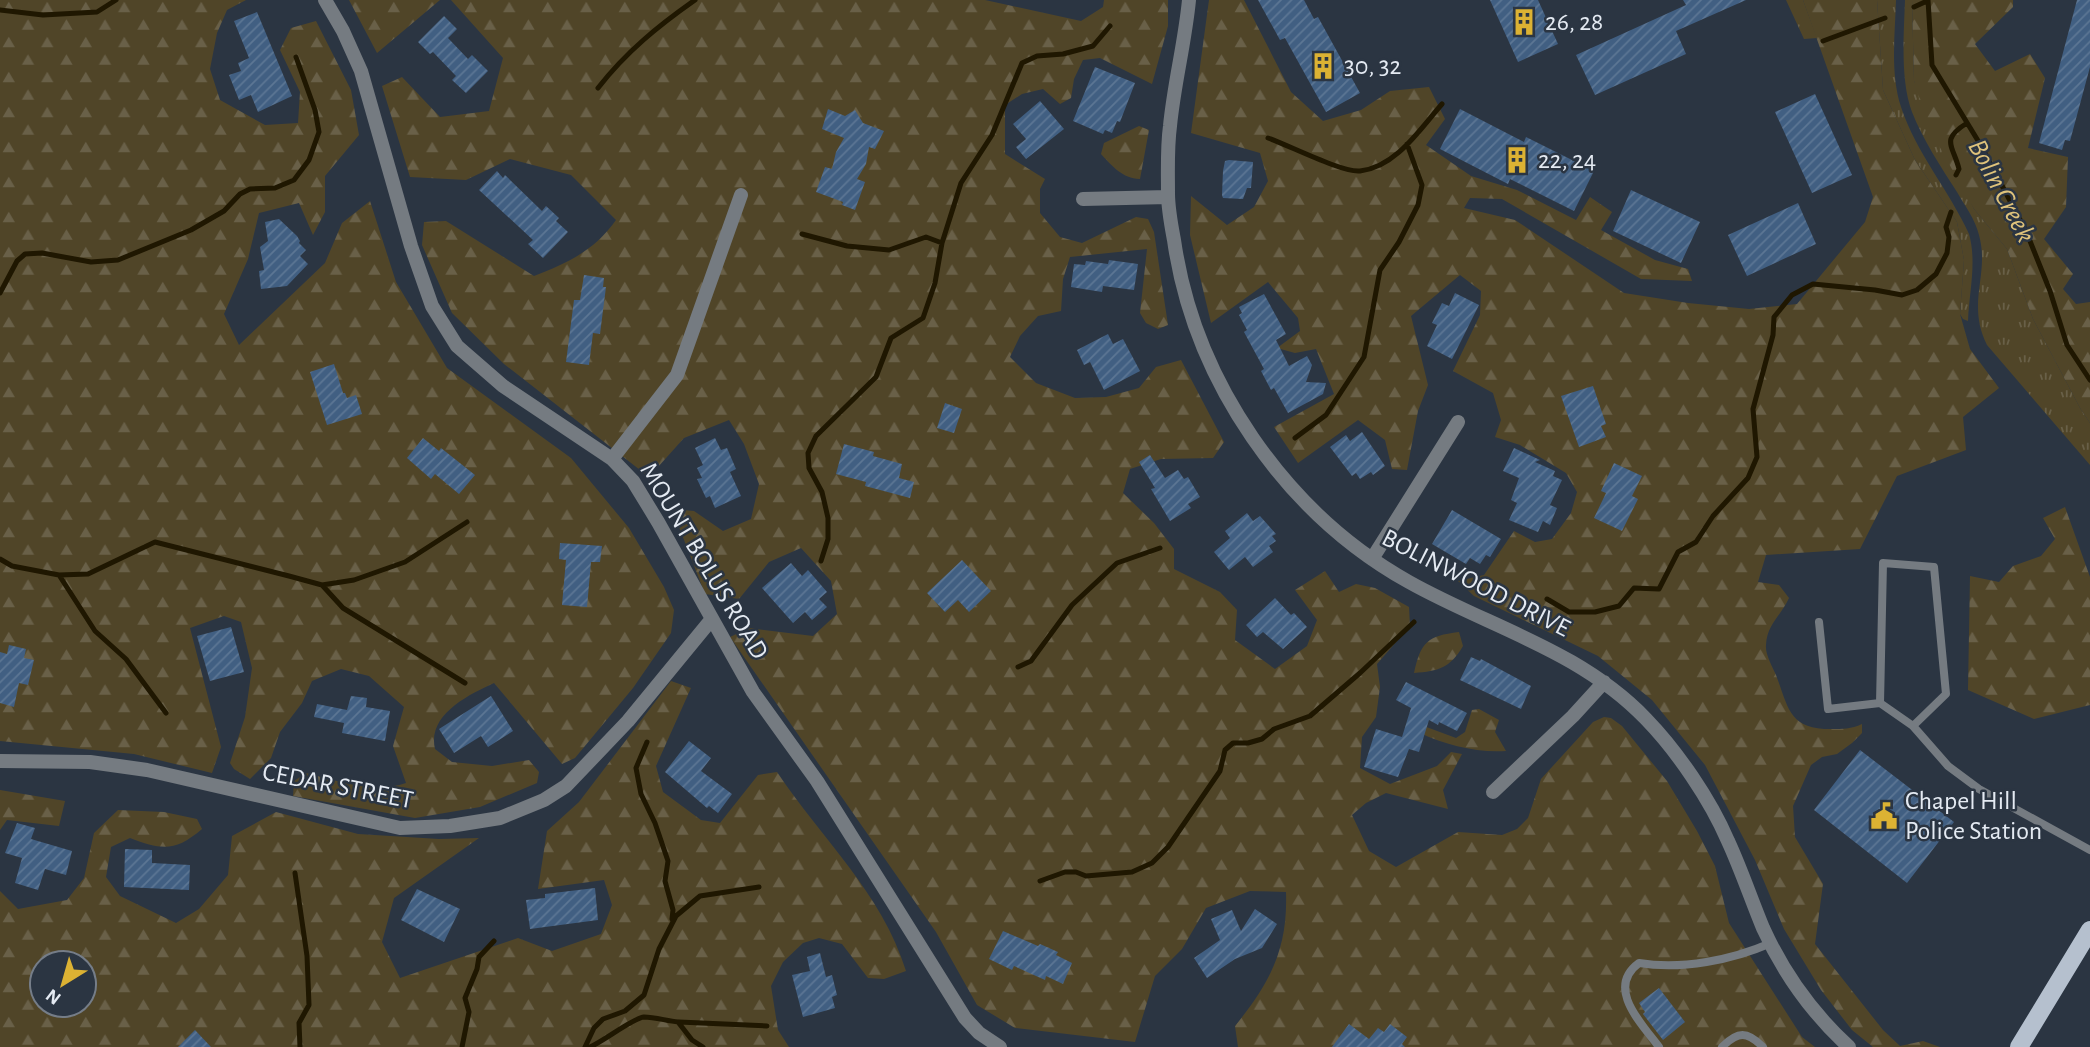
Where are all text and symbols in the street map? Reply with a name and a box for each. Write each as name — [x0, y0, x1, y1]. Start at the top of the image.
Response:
building icon: 26, 28 — [1509, 7, 1539, 37]
place label: 26, 28 — [1545, 9, 1603, 35]
building icon: 30, 32 — [1308, 51, 1338, 81]
place label: 30, 32 — [1344, 53, 1401, 79]
water label: Bolin Creek — [1962, 135, 2040, 247]
building icon: 22, 24 — [1502, 145, 1532, 175]
place label: 22, 24 — [1538, 147, 1596, 173]
street label: MOUNT BOLUS ROAD — [635, 458, 773, 664]
street label: BOLINWOOD DRIVE — [1378, 524, 1574, 642]
street label: CEDAR STREET — [260, 759, 416, 813]
place label: Chapel Hill Police Station — [1905, 788, 2042, 844]
public building icon: Chapel Hill Police Station — [1869, 801, 1899, 831]
north arrow — [28, 949, 98, 1019]
text: N — [43, 985, 65, 1008]

